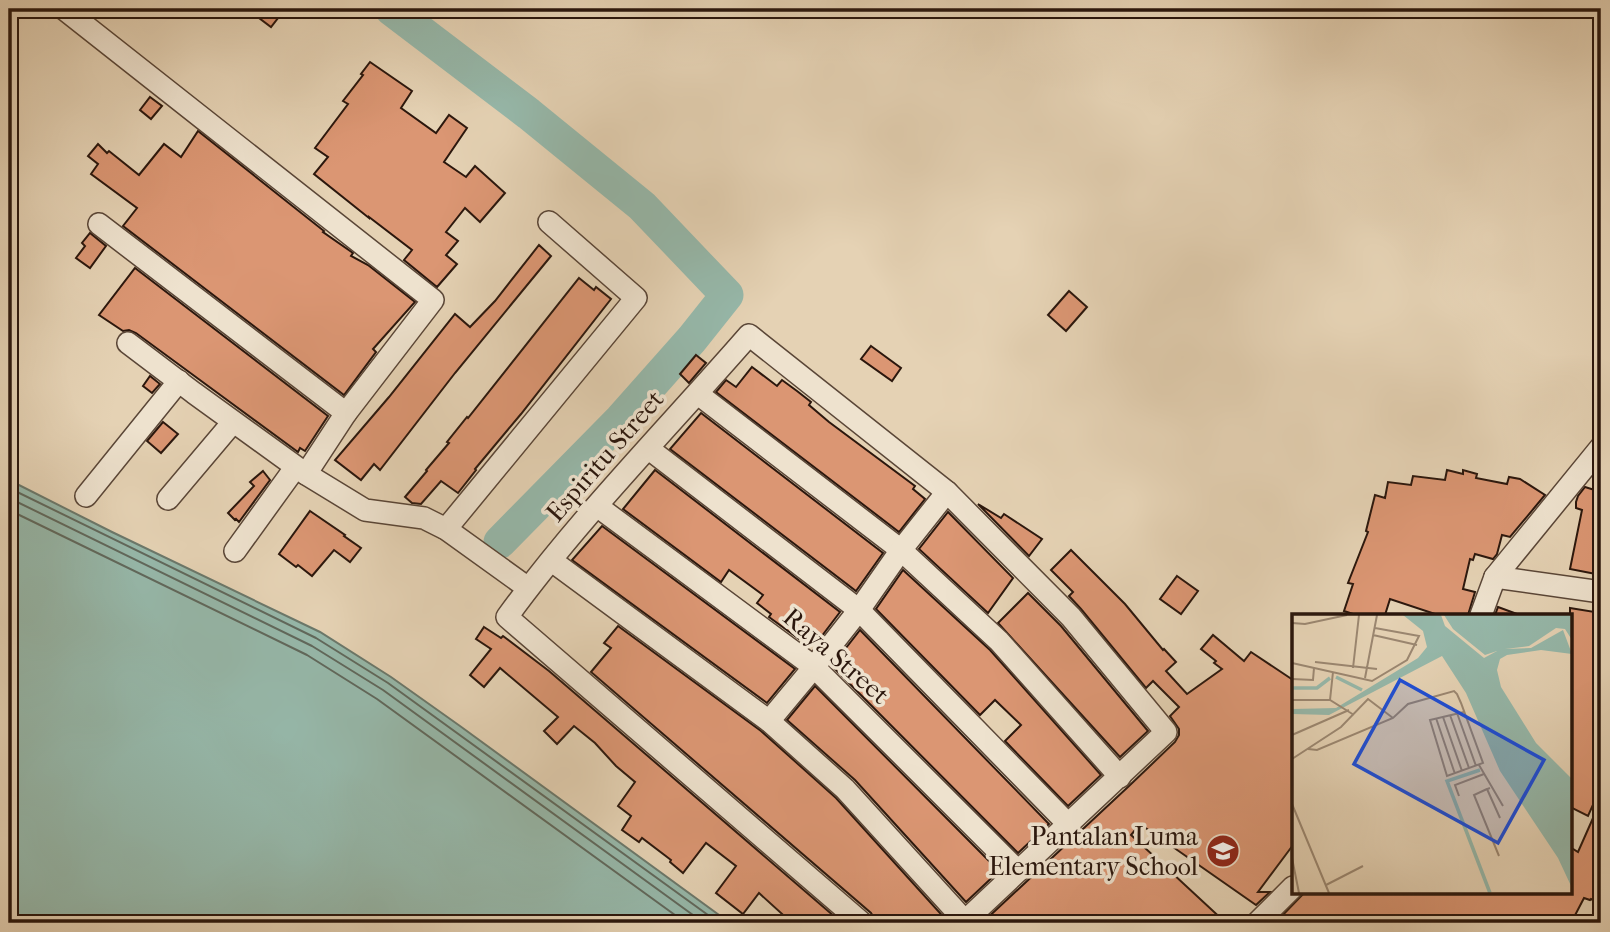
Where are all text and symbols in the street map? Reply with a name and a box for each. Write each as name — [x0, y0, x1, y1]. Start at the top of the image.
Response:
street label: Espiritu Street — [540, 383, 671, 528]
street label: Raya Street — [777, 601, 896, 711]
inset map — [1292, 614, 1572, 894]
place label: Pantalan Luma Elementary School — [989, 821, 1199, 882]
school or university icon: Pantalan Luma Elementary School — [1204, 832, 1242, 870]

